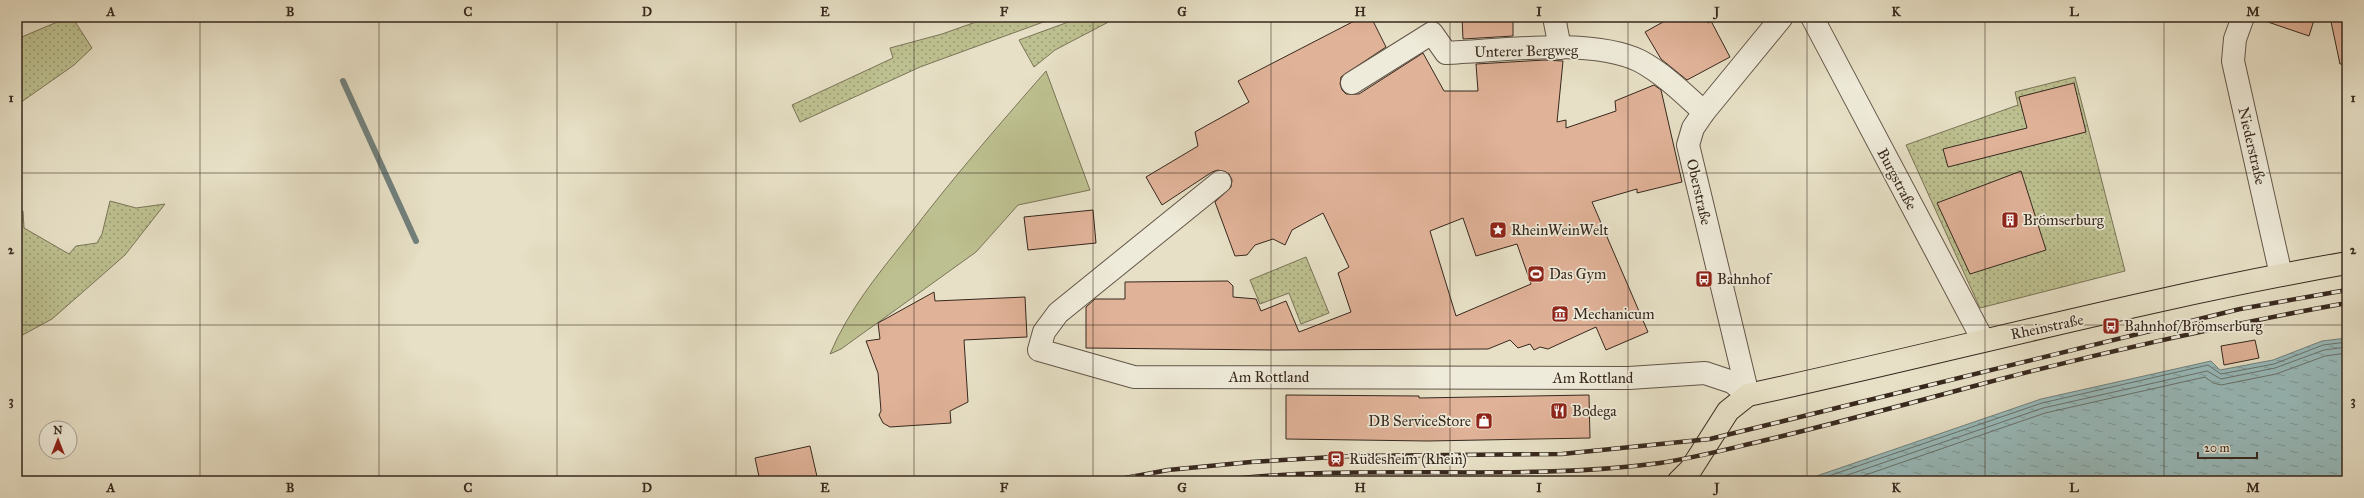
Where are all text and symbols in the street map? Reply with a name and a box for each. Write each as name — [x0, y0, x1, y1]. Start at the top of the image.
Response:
text: A — [106, 4, 116, 20]
text: B — [286, 4, 295, 20]
text: C — [464, 4, 473, 20]
text: D — [642, 4, 652, 20]
text: E — [820, 4, 830, 20]
text: F — [1000, 4, 1009, 20]
text: G — [1177, 4, 1187, 20]
text: H — [1354, 4, 1366, 20]
text: I — [1536, 4, 1542, 20]
text: J — [1712, 4, 1720, 20]
text: K — [1891, 4, 1901, 20]
text: L — [2069, 4, 2079, 20]
text: M — [2246, 4, 2260, 20]
street label: Unterer Bergweg — [1474, 41, 1579, 61]
text: 1 — [8, 90, 14, 106]
text: 1 — [2350, 90, 2356, 106]
street label: Niederstraße — [2234, 105, 2270, 187]
street label: Burgstraße — [1873, 145, 1921, 213]
street label: Oberstraße — [1683, 157, 1715, 227]
building icon: Brömserburg — [2000, 210, 2020, 230]
place label: Brömserburg — [2023, 211, 2105, 229]
place icon: RheinWeinWelt — [1488, 220, 1508, 240]
place label: RheinWeinWelt — [1511, 221, 1609, 239]
text: 2 — [8, 242, 15, 258]
text: 2 — [2350, 242, 2357, 258]
sports icon: Das Gym — [1526, 264, 1546, 284]
place label: Das Gym — [1549, 265, 1607, 283]
bus stop icon: Bahnhof — [1694, 269, 1714, 289]
place label: Bahnhof — [1717, 270, 1774, 288]
museum icon: Mechanicum — [1550, 304, 1570, 324]
place label: Mechanicum — [1573, 305, 1655, 323]
street label: Rheinstraße — [2009, 310, 2085, 344]
bus stop icon: Bahnhof/Brömserburg — [2101, 316, 2121, 336]
place label: Bahnhof/Brömserburg — [2124, 317, 2264, 335]
street label: Am Rottland — [1228, 368, 1310, 386]
street label: Am Rottland — [1552, 369, 1634, 387]
text: 3 — [8, 393, 14, 409]
text: 3 — [2350, 393, 2356, 409]
restaurant icon: Bodega — [1549, 401, 1569, 421]
place label: Bodega — [1572, 402, 1617, 420]
shop icon: DB ServiceStore — [1474, 411, 1494, 431]
place label: DB ServiceStore — [1368, 412, 1471, 430]
north arrow — [38, 420, 78, 460]
text: N — [53, 424, 63, 437]
scale bar — [2198, 434, 2257, 460]
text: 20 m — [2204, 441, 2230, 455]
station icon: Rüdesheim (Rhein) — [1326, 449, 1346, 469]
place label: Rüdesheim (Rhein) — [1349, 450, 1467, 469]
text: A — [106, 480, 116, 496]
text: B — [286, 480, 295, 496]
text: C — [464, 480, 473, 496]
text: D — [642, 480, 652, 496]
text: E — [820, 480, 830, 496]
text: F — [1000, 480, 1009, 496]
text: G — [1177, 480, 1187, 496]
text: H — [1354, 480, 1366, 496]
text: I — [1536, 480, 1542, 496]
text: J — [1712, 480, 1720, 496]
text: K — [1891, 480, 1901, 496]
text: L — [2069, 480, 2079, 496]
text: M — [2246, 480, 2260, 496]

